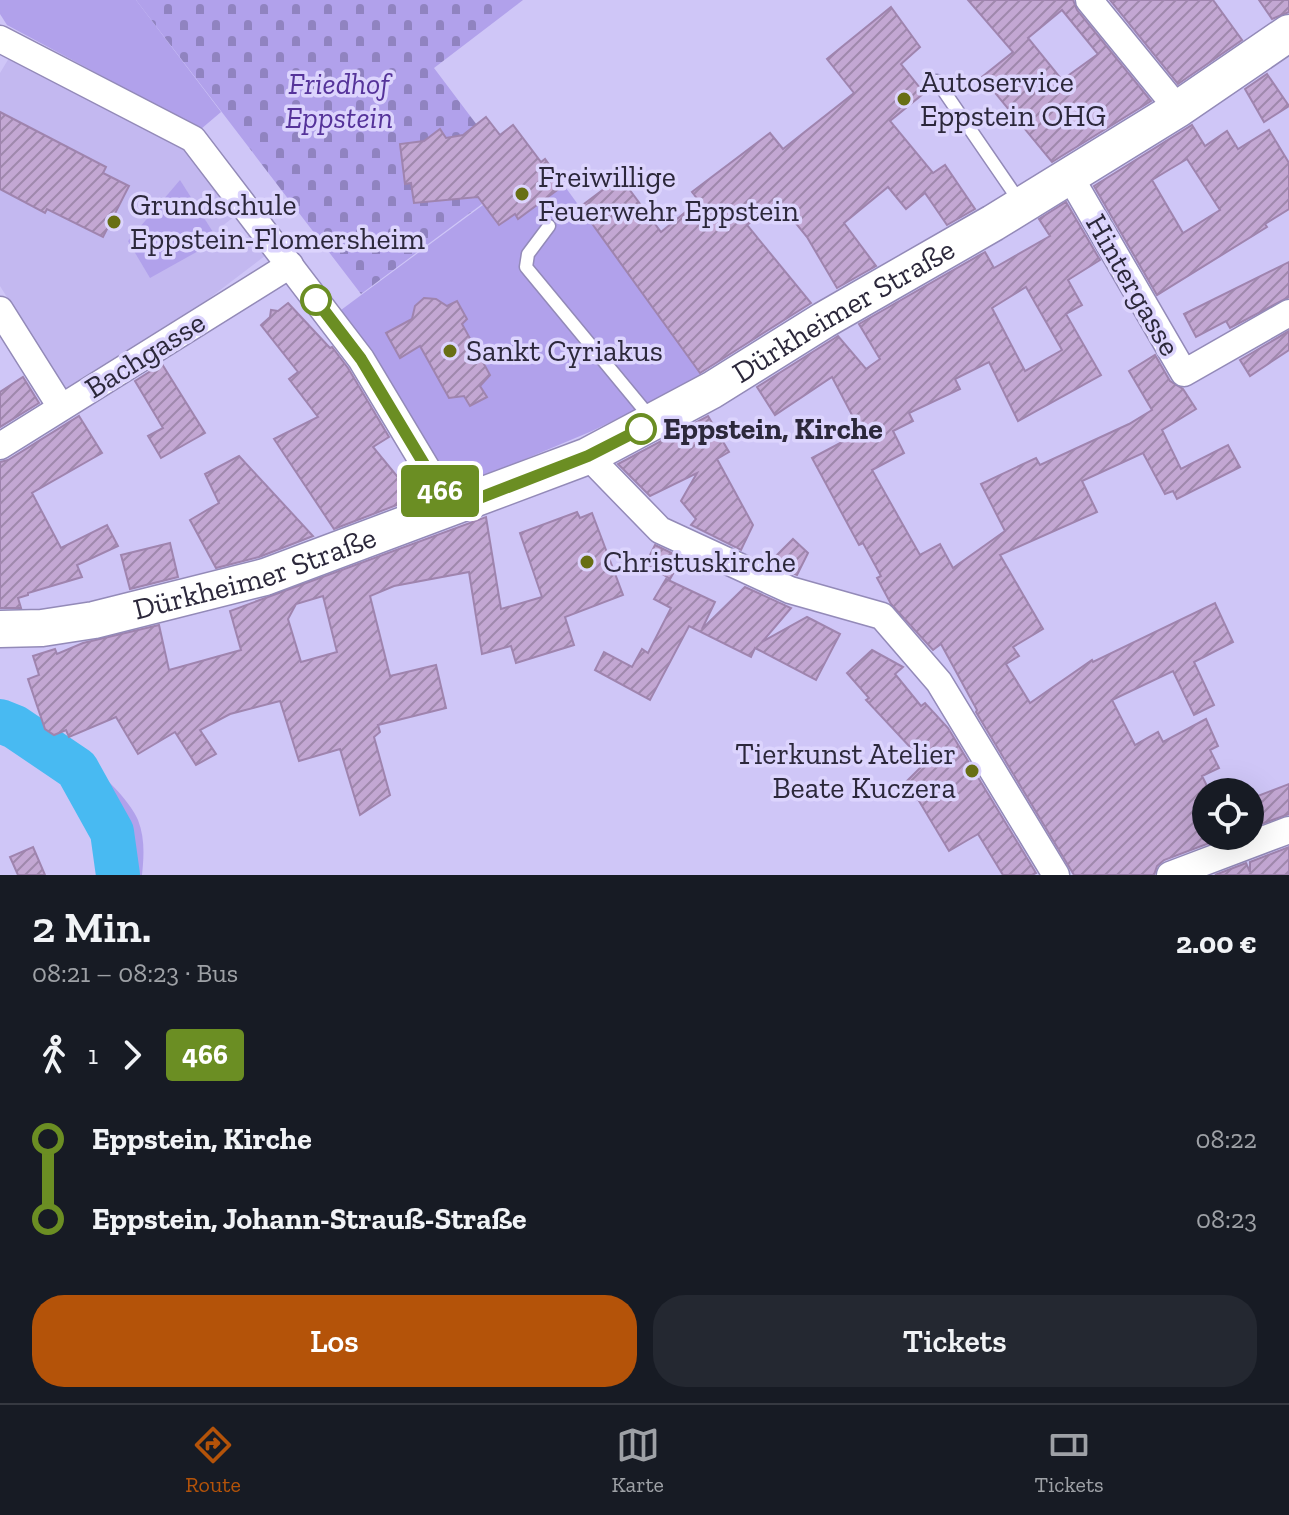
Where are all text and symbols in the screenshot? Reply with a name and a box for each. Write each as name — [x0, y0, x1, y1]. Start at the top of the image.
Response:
place label: Autoservice Eppstein OHG — [920, 64, 1106, 134]
park label: Friedhof Eppstein — [285, 66, 394, 136]
marker: Autoservice Eppstein OHG — [895, 90, 913, 108]
place label: Freiwillige Feuerwehr Eppstein — [538, 159, 799, 229]
marker: Freiwillige Feuerwehr Eppstein — [513, 185, 531, 203]
place label: Grundschule Eppstein-Flomersheim — [130, 187, 425, 257]
street label: Hintergasse — [1078, 208, 1188, 362]
marker: Grundschule Eppstein-Flomersheim — [105, 213, 123, 231]
street label: Dürkheimer Straße — [726, 231, 961, 391]
unlabelled marker — [301, 285, 331, 315]
street label: Bachgasse — [78, 304, 212, 406]
place label: Sankt Cyriakus — [466, 333, 663, 369]
marker: Sankt Cyriakus — [441, 342, 459, 360]
place label: Eppstein, Kirche — [663, 411, 883, 447]
marker: Eppstein, Kirche — [626, 414, 656, 444]
line badge: 466 — [394, 465, 486, 517]
text: 466 — [417, 474, 463, 507]
street label: Dürkheimer Straße — [130, 519, 381, 627]
place label: Christuskirche — [603, 544, 796, 580]
marker: Christuskirche — [578, 553, 596, 571]
place label: Tierkunst Atelier Beate Kuczera — [735, 736, 956, 806]
marker: Tierkunst Atelier Beate Kuczera — [963, 762, 981, 780]
map controls — [1192, 778, 1264, 850]
button: locate — [1192, 778, 1264, 850]
text: 2 Min. — [32, 900, 152, 953]
text: 2.00 € — [1176, 925, 1257, 961]
text: 08:21 – 08:23 · Bus — [32, 957, 238, 989]
icon: walk — [32, 1033, 76, 1077]
icon: forward — [110, 1033, 154, 1077]
text: 466 — [182, 1038, 228, 1071]
text: 1 — [88, 1039, 98, 1071]
text: Eppstein, Kirche — [92, 1121, 312, 1157]
text: 08:22 — [1195, 1123, 1257, 1155]
text: Eppstein, Johann-Strauß-Straße — [92, 1201, 527, 1237]
text: 08:23 — [1196, 1203, 1257, 1235]
button: Los — [32, 1295, 637, 1387]
button: Tickets — [653, 1295, 1257, 1387]
tab: Route — [185, 1423, 241, 1498]
tab: Karte — [611, 1423, 664, 1498]
tab: Tickets — [1035, 1423, 1104, 1498]

